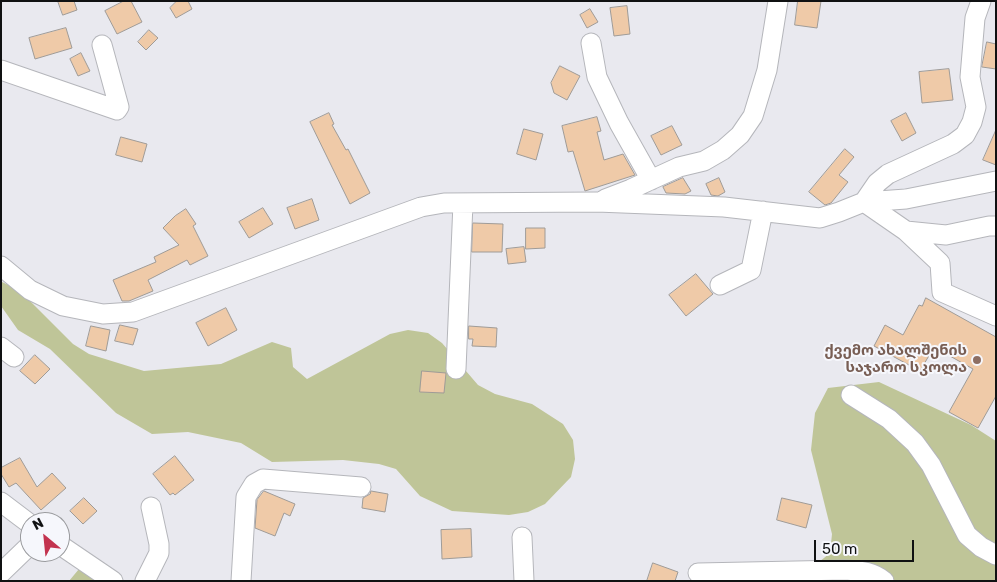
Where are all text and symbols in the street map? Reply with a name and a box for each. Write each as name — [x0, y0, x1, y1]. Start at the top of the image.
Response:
place label: ქვემო ახალშენის საჯარო სკოლა — [824, 342, 967, 377]
marker: ქვემო ახალშენის საჯარო სკოლა — [971, 354, 983, 366]
north arrow — [20, 512, 70, 562]
text: N — [30, 514, 47, 534]
scale bar — [817, 530, 917, 562]
text: 50 m — [822, 540, 857, 558]

